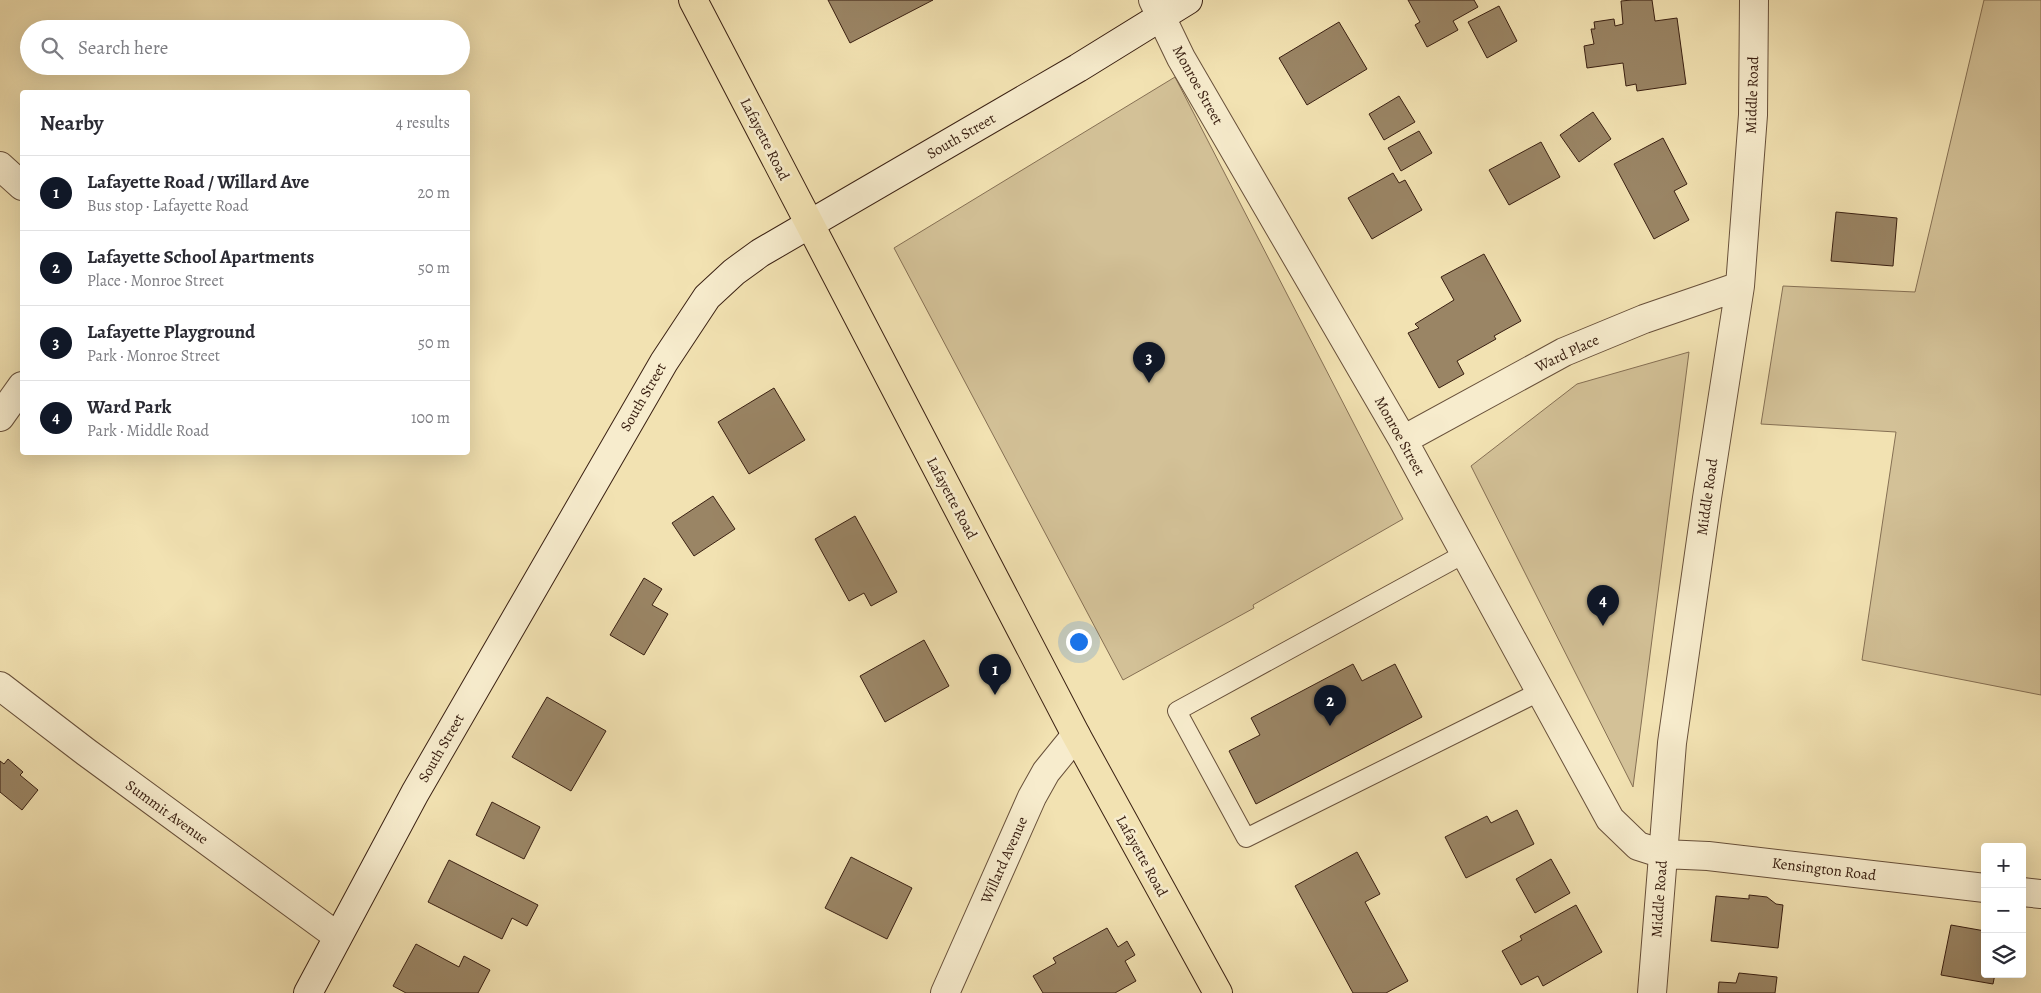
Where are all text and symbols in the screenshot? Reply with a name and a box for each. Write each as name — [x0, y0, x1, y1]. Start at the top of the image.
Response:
search box — [20, 20, 470, 75]
icon: search — [38, 34, 66, 62]
text: Search here — [78, 35, 168, 61]
street label: Monroe Street — [1168, 42, 1228, 128]
street label: Middle Road — [1741, 55, 1763, 134]
street label: Lafayette Road — [736, 94, 795, 185]
street label: South Street — [923, 108, 999, 164]
text: Nearby — [40, 109, 103, 137]
text: 4 results — [396, 112, 450, 134]
text: Lafayette Road / Willard Ave — [87, 169, 309, 195]
text: 1 — [53, 182, 59, 204]
text: 20 m — [417, 182, 450, 204]
text: Bus stop · Lafayette Road — [87, 195, 249, 217]
text: Lafayette School Apartments — [87, 244, 314, 270]
text: 2 — [52, 257, 60, 279]
text: 50 m — [418, 257, 450, 279]
text: Place · Monroe Street — [87, 270, 224, 292]
text: Lafayette Playground — [87, 319, 255, 345]
street label: Ward Place — [1531, 329, 1602, 377]
text: 3 — [53, 332, 59, 354]
text: 50 m — [418, 332, 450, 354]
pin: 3 — [1133, 342, 1165, 383]
text: Park · Monroe Street — [87, 345, 220, 367]
street label: South Street — [615, 359, 671, 435]
street label: Monroe Street — [1370, 393, 1430, 479]
text: Ward Park — [87, 394, 171, 420]
text: 4 — [52, 407, 60, 429]
text: 100 m — [411, 407, 450, 429]
text: Park · Middle Road — [87, 420, 209, 442]
street label: Lafayette Road — [922, 454, 982, 543]
street label: Middle Road — [1692, 456, 1722, 537]
pin: 4 — [1587, 585, 1619, 626]
your location — [1066, 629, 1092, 655]
pin: 1 — [979, 654, 1011, 695]
pin: 2 — [1314, 685, 1346, 726]
street label: South Street — [413, 710, 469, 786]
street label: Summit Avenue — [122, 775, 213, 849]
street label: Lafayette Road — [1111, 812, 1173, 901]
street label: Willard Avenue — [976, 813, 1032, 908]
map controls — [1981, 843, 2026, 978]
button: + — [1981, 843, 2026, 888]
street label: Kensington Road — [1771, 853, 1878, 885]
street label: Middle Road — [1646, 859, 1672, 938]
button: − — [1981, 888, 2026, 933]
button: layers — [1981, 933, 2026, 978]

